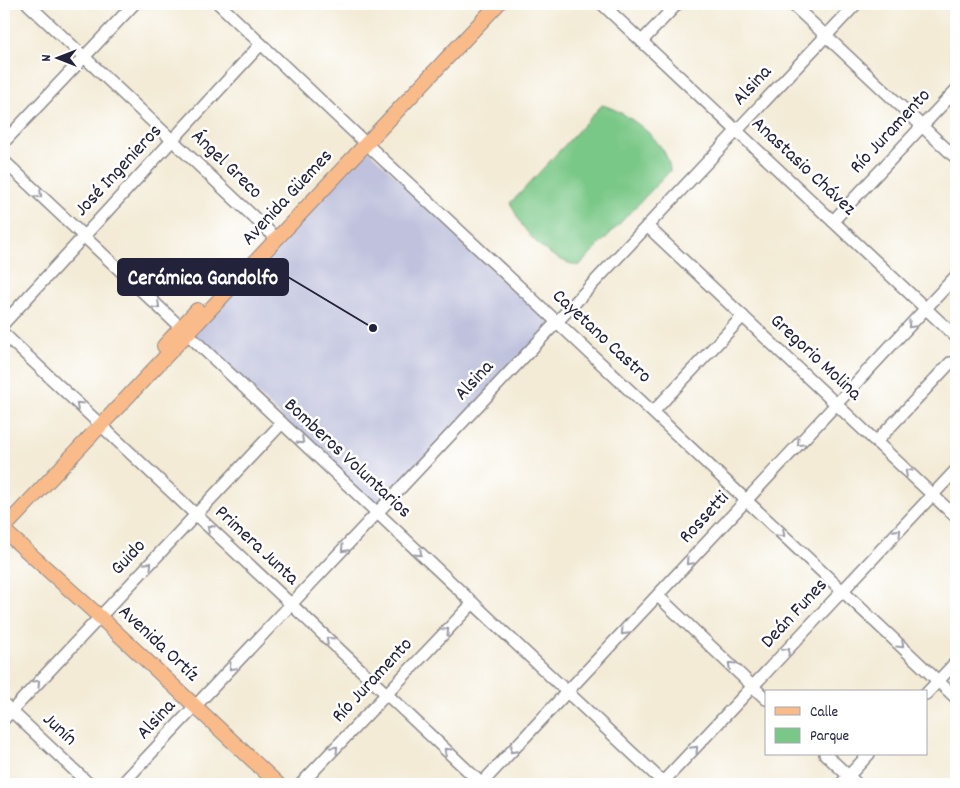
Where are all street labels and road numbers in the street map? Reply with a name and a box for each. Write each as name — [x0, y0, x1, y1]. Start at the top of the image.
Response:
street label: Alsina — [727, 59, 779, 113]
street label: Río Juramento — [844, 83, 938, 181]
street label: Anastasio Chávez — [744, 111, 862, 223]
street label: José Ingenieros — [69, 119, 169, 223]
street label: Ángel Greco — [184, 124, 268, 206]
street label: Avenida Güemes — [236, 144, 340, 252]
street label: Cayetano Castro — [545, 283, 657, 391]
street label: Gregorio Molina — [763, 308, 867, 408]
street label: Alsina — [449, 354, 501, 408]
street label: Bomberos Voluntarios — [277, 392, 417, 526]
street label: Rossetti — [673, 485, 737, 550]
street label: Primera Junta — [208, 500, 305, 593]
street label: Guido — [105, 534, 153, 582]
street label: Deán Funes — [755, 573, 835, 655]
street label: Avenida Ortíz — [111, 599, 205, 689]
street label: Río Juramento — [326, 632, 420, 730]
street label: Alsina — [131, 693, 183, 747]
street label: Junín — [36, 707, 82, 753]

